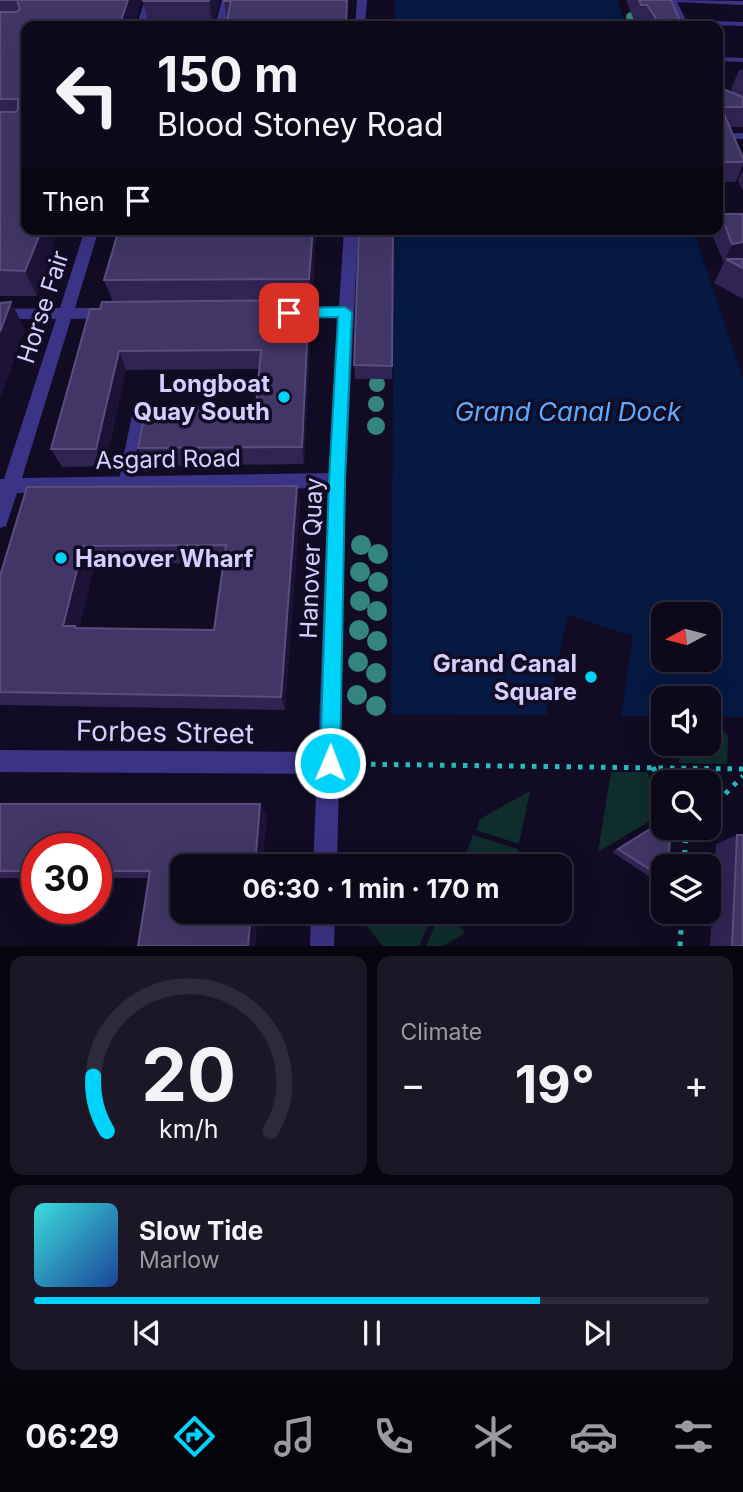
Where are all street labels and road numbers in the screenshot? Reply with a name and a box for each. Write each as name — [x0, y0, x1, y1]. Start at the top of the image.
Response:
street label: Horse Fair — [11, 247, 75, 367]
street label: Asgard Road — [95, 443, 241, 475]
street label: Hanover Quay — [294, 477, 328, 639]
street label: Forbes Street — [76, 713, 254, 751]

